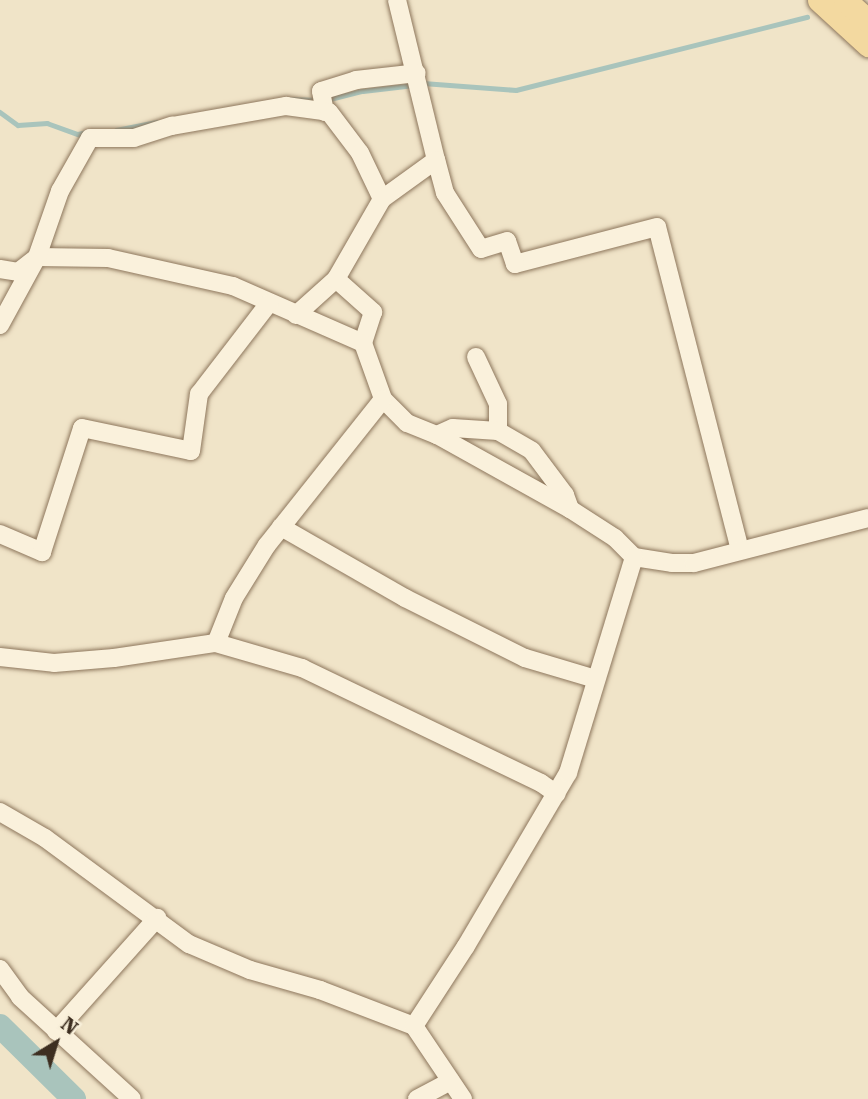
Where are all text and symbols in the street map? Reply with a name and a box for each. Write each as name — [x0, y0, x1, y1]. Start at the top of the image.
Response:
north arrow — [21, 1008, 91, 1078]
text: N — [56, 1012, 82, 1040]

